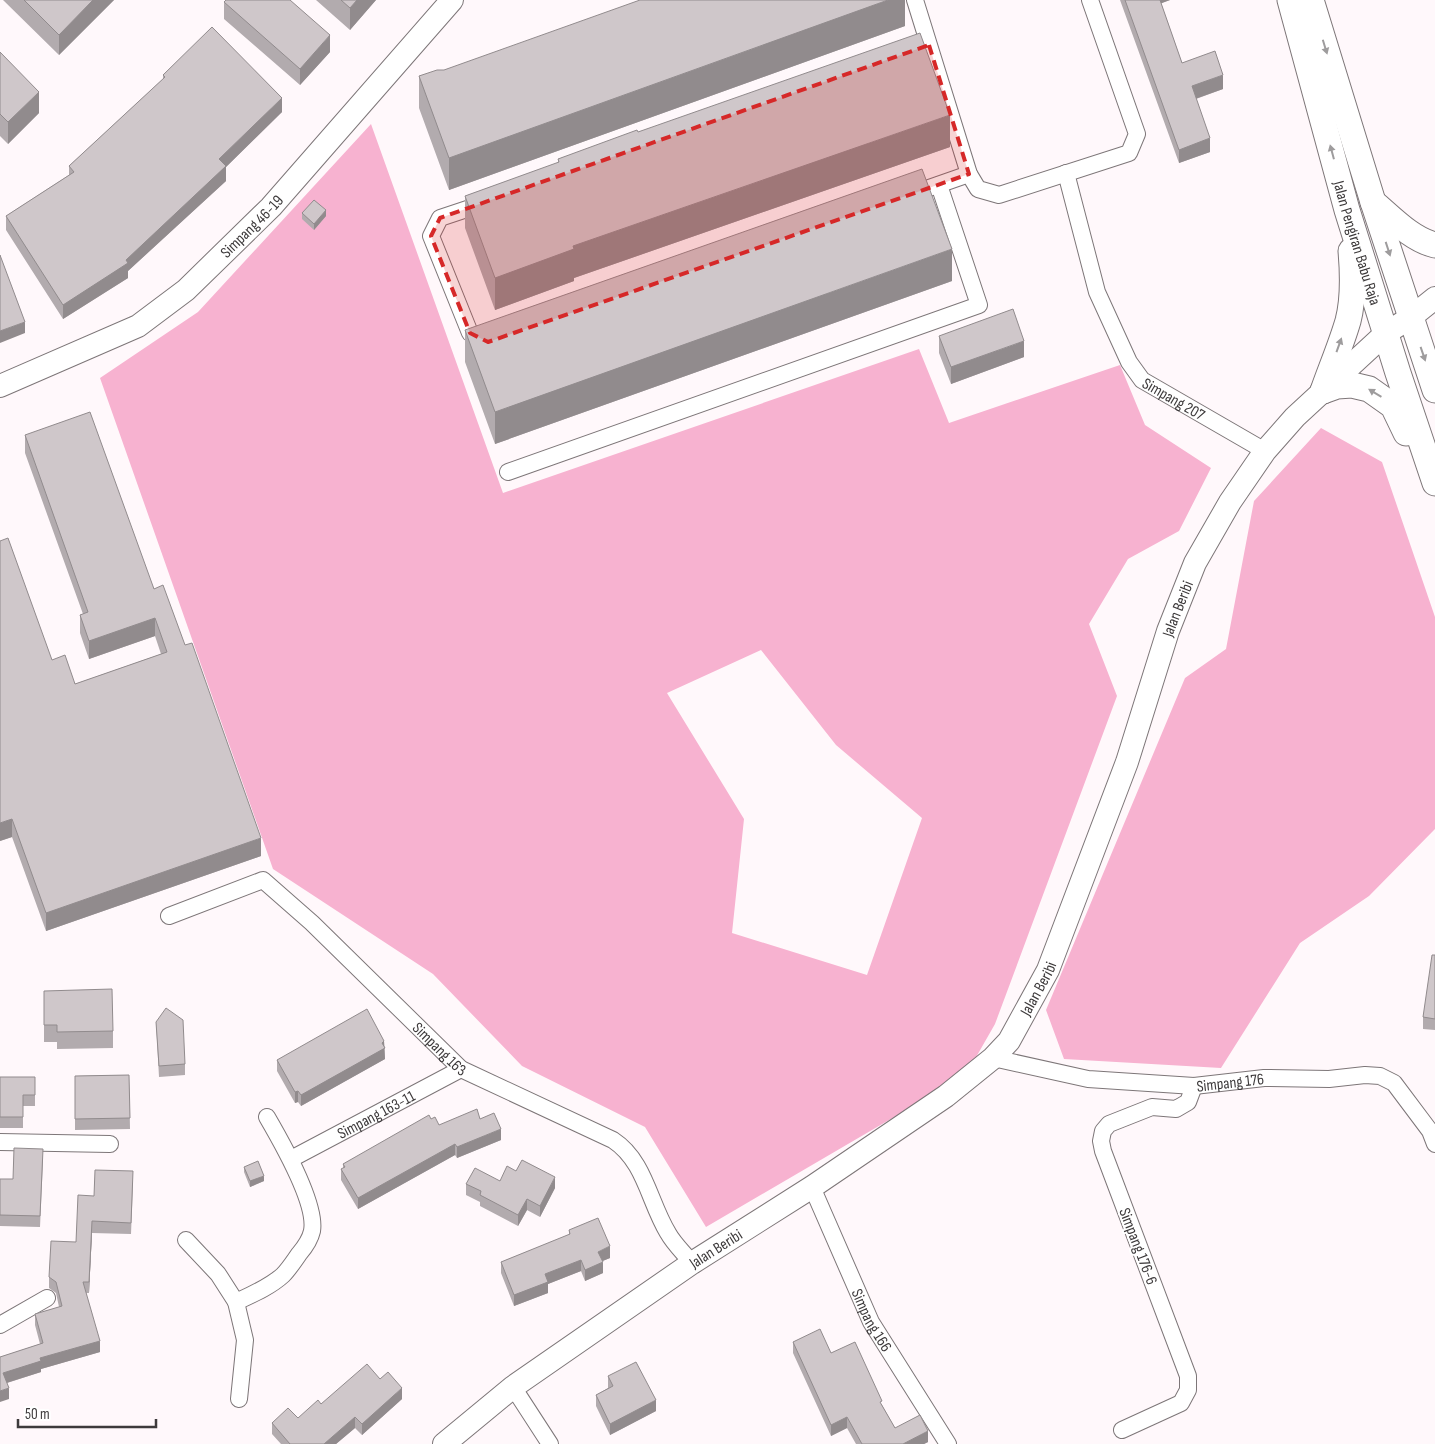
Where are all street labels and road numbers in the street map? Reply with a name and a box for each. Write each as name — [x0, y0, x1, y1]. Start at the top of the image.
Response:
street label: Jalan Pengiran Babu Raja — [1328, 178, 1384, 308]
street label: Simpang 46-19 — [217, 192, 288, 262]
street label: Simpang 207 — [1139, 374, 1208, 425]
street label: Jalan Beribi — [1159, 578, 1198, 640]
street label: Jalan Beribi — [1016, 959, 1061, 1020]
street label: Simpang 163 — [408, 1019, 469, 1081]
street label: Simpang 176 — [1196, 1070, 1265, 1097]
street label: Simpang 163-11 — [334, 1087, 419, 1144]
street label: Simpang 176-6 — [1114, 1206, 1161, 1288]
street label: Jalan Beribi — [685, 1226, 746, 1274]
street label: Simpang 166 — [847, 1286, 895, 1356]

